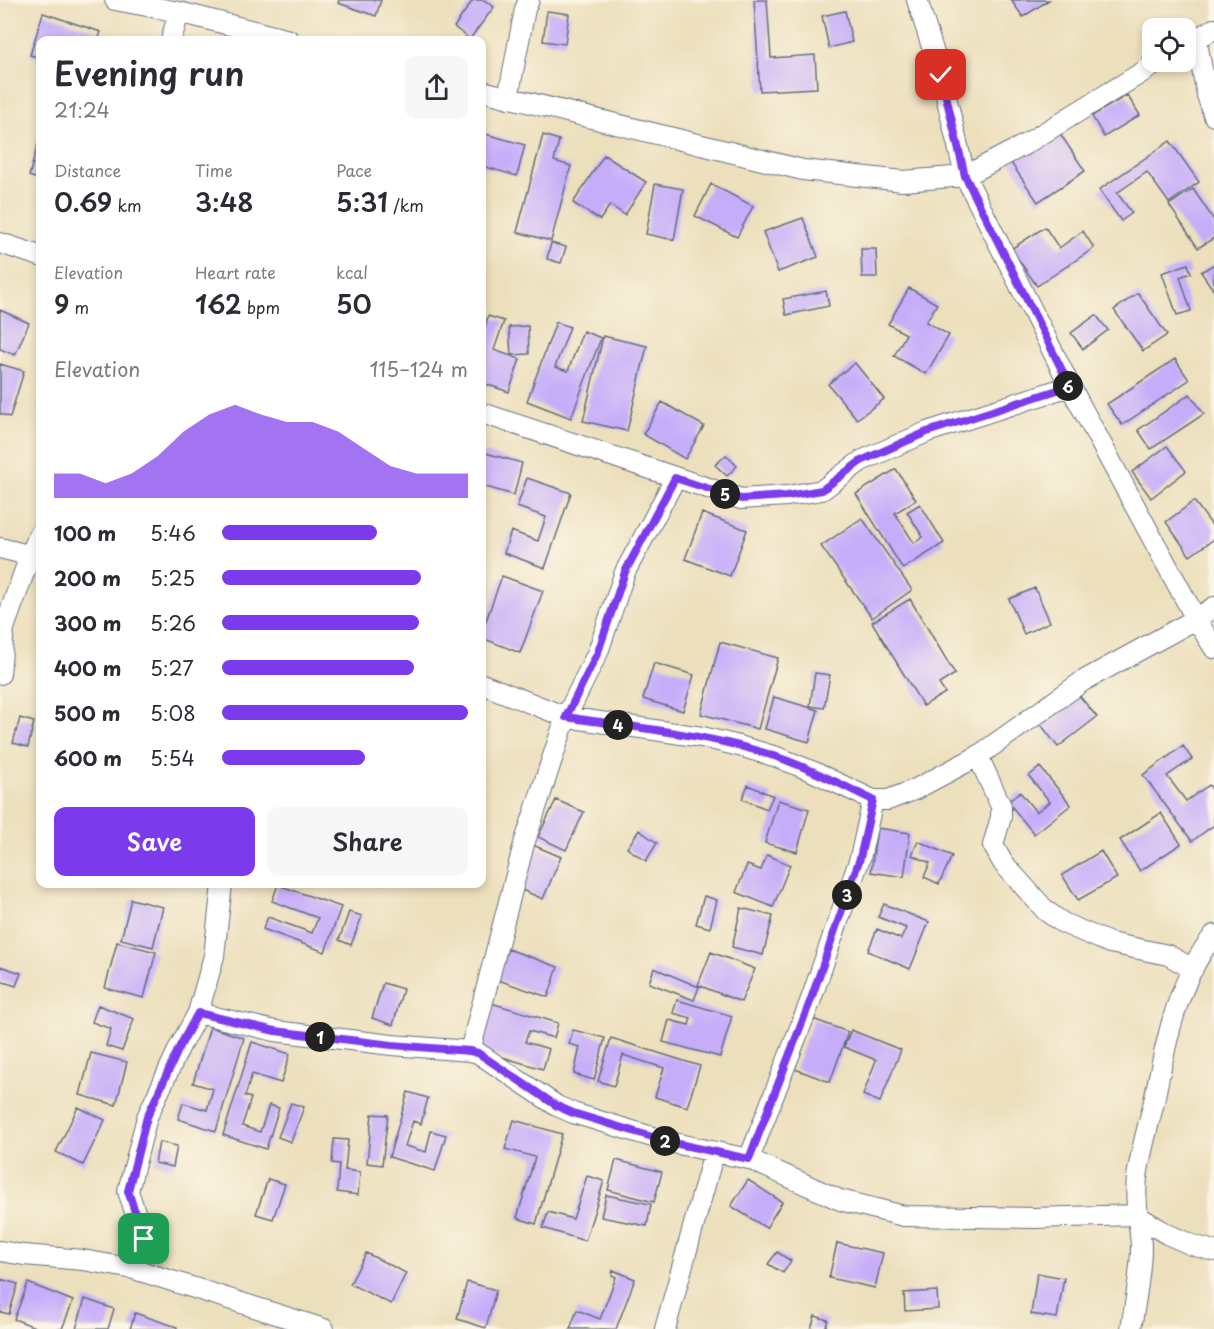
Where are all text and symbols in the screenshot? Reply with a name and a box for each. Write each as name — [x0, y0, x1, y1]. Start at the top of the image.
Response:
map controls — [1142, 18, 1196, 72]
button: locate — [1142, 18, 1196, 72]
text: Evening run — [54, 47, 245, 97]
pin — [915, 49, 966, 100]
button: share — [405, 56, 468, 119]
icon: check — [924, 58, 957, 91]
text: 21:24 — [54, 95, 110, 125]
text: Distance — [54, 158, 121, 182]
text: Time — [195, 158, 233, 182]
text: Pace — [336, 158, 372, 182]
text: 0.69 — [54, 182, 112, 221]
text: 3:48 — [195, 182, 253, 221]
text: 5:31 — [336, 182, 388, 221]
text: km — [112, 193, 142, 217]
text: /km — [388, 193, 424, 217]
text: Elevation — [54, 260, 123, 284]
text: Heart rate — [195, 260, 276, 284]
text: kcal — [336, 260, 368, 284]
text: 9 — [54, 284, 69, 323]
text: 162 — [195, 284, 242, 323]
text: 50 — [336, 284, 372, 323]
text: m — [69, 295, 89, 319]
text: bpm — [242, 295, 280, 319]
text: Elevation — [54, 354, 140, 384]
text: 115–124 m — [370, 354, 468, 384]
pin: 6 — [1053, 371, 1083, 401]
text: 6 — [1062, 374, 1074, 398]
pin: 5 — [710, 479, 740, 509]
text: 5 — [720, 482, 730, 506]
text: 100 m — [54, 518, 116, 548]
text: 5:46 — [150, 518, 196, 548]
text: 200 m — [54, 563, 121, 593]
text: 5:25 — [150, 563, 195, 593]
text: 300 m — [54, 608, 122, 638]
text: 5:26 — [150, 608, 196, 638]
text: 400 m — [54, 653, 122, 683]
text: 5:27 — [150, 653, 194, 683]
text: 500 m — [54, 698, 121, 728]
text: 5:08 — [150, 698, 196, 728]
pin: 4 — [603, 710, 633, 740]
text: 4 — [613, 713, 623, 737]
text: 600 m — [54, 743, 122, 773]
text: 5:54 — [150, 743, 195, 773]
button: Save — [54, 807, 255, 876]
button: Share — [267, 807, 468, 876]
pin: 3 — [832, 880, 862, 910]
text: 3 — [842, 883, 852, 907]
pin: 1 — [305, 1022, 335, 1052]
text: 1 — [316, 1025, 324, 1049]
pin: 2 — [650, 1126, 680, 1156]
text: 2 — [659, 1129, 671, 1153]
pin — [118, 1213, 169, 1264]
icon: arrive — [127, 1222, 160, 1255]

